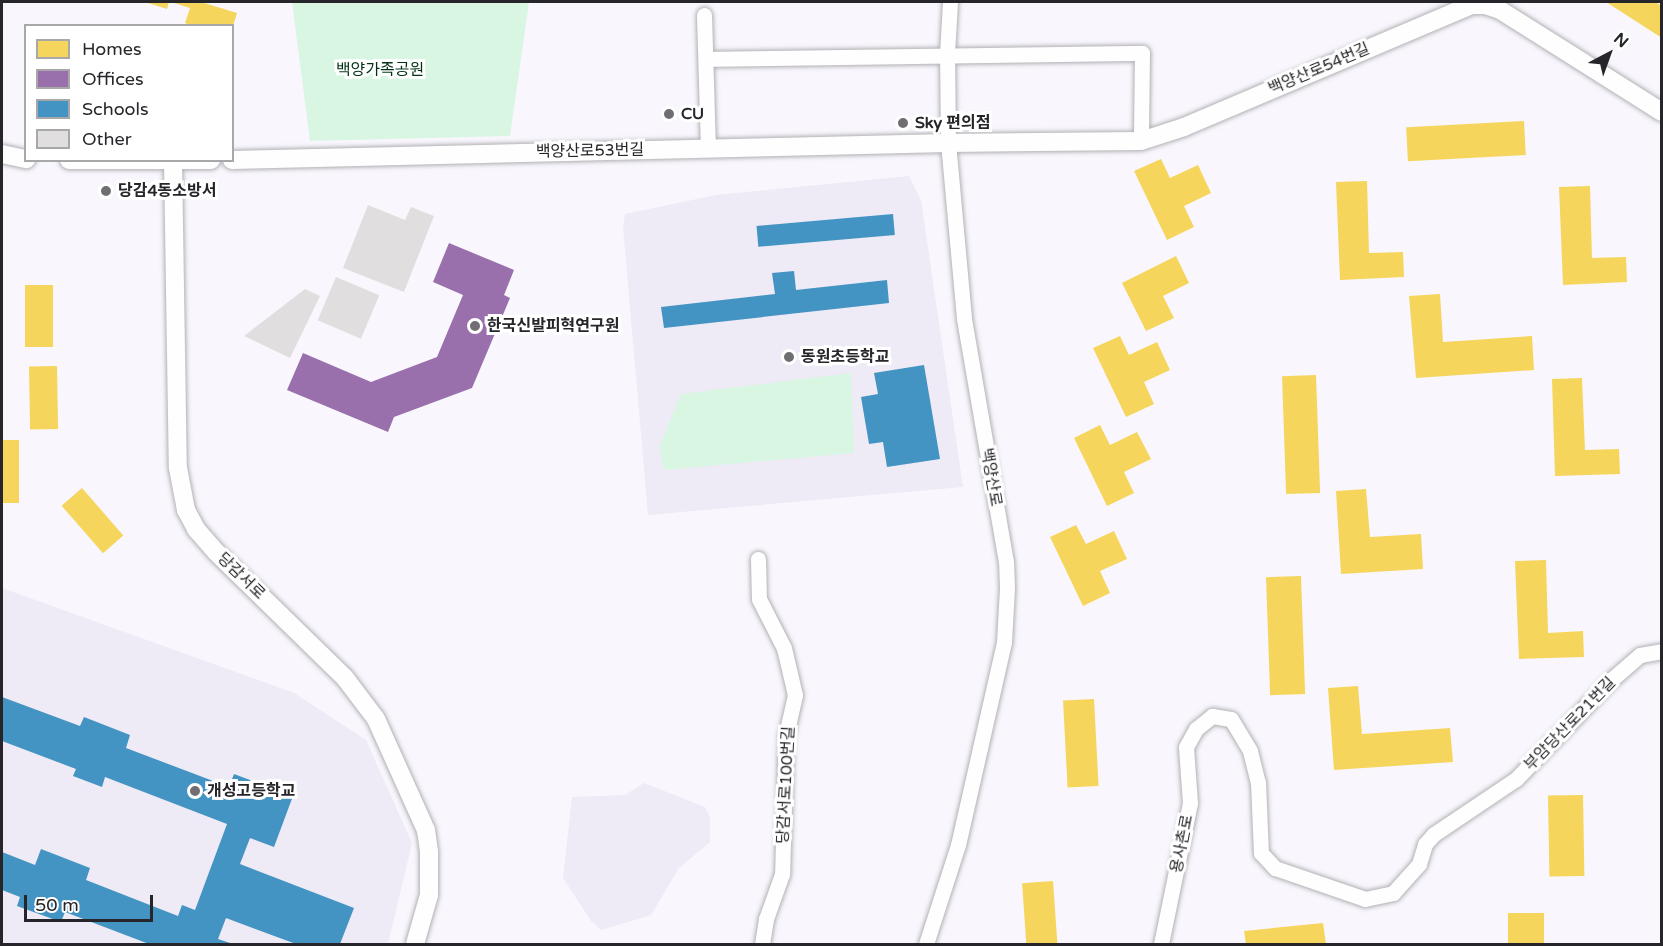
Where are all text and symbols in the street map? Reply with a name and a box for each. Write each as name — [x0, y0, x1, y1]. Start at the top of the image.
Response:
legend — [24, 24, 234, 162]
north arrow — [1579, 24, 1639, 84]
text: N — [1609, 29, 1632, 52]
text: Homes — [82, 38, 142, 60]
street label: 백양산로54번길 — [1265, 39, 1373, 99]
park label: 백양가족공원 — [336, 60, 424, 80]
text: Offices — [82, 68, 144, 90]
text: Schools — [82, 98, 149, 120]
place label: CU — [681, 104, 704, 124]
marker: CU — [662, 107, 676, 121]
place label: Sky 편의점 — [915, 113, 990, 133]
marker: Sky 편의점 — [896, 116, 910, 130]
text: Other — [82, 128, 132, 150]
street label: 백양산로53번길 — [536, 140, 644, 162]
place label: 당감4동소방서 — [118, 181, 216, 201]
marker: 당감4동소방서 — [99, 184, 113, 198]
place label: 한국신발피혁연구원 — [487, 316, 619, 336]
marker: 한국신발피혁연구원 — [468, 319, 482, 333]
place label: 동원초등학교 — [801, 347, 889, 367]
marker: 동원초등학교 — [782, 350, 796, 364]
street label: 백양산로 — [976, 446, 1006, 508]
street label: 당감서로 — [213, 549, 269, 603]
street label: 부암당산로21번길 — [1520, 673, 1620, 775]
street label: 당감서로100번길 — [773, 725, 799, 845]
place label: 개성고등학교 — [207, 781, 295, 801]
marker: 개성고등학교 — [188, 784, 202, 798]
street label: 용사촌로 — [1167, 813, 1197, 875]
scale bar — [27, 883, 156, 921]
text: 50 m — [35, 894, 79, 916]

